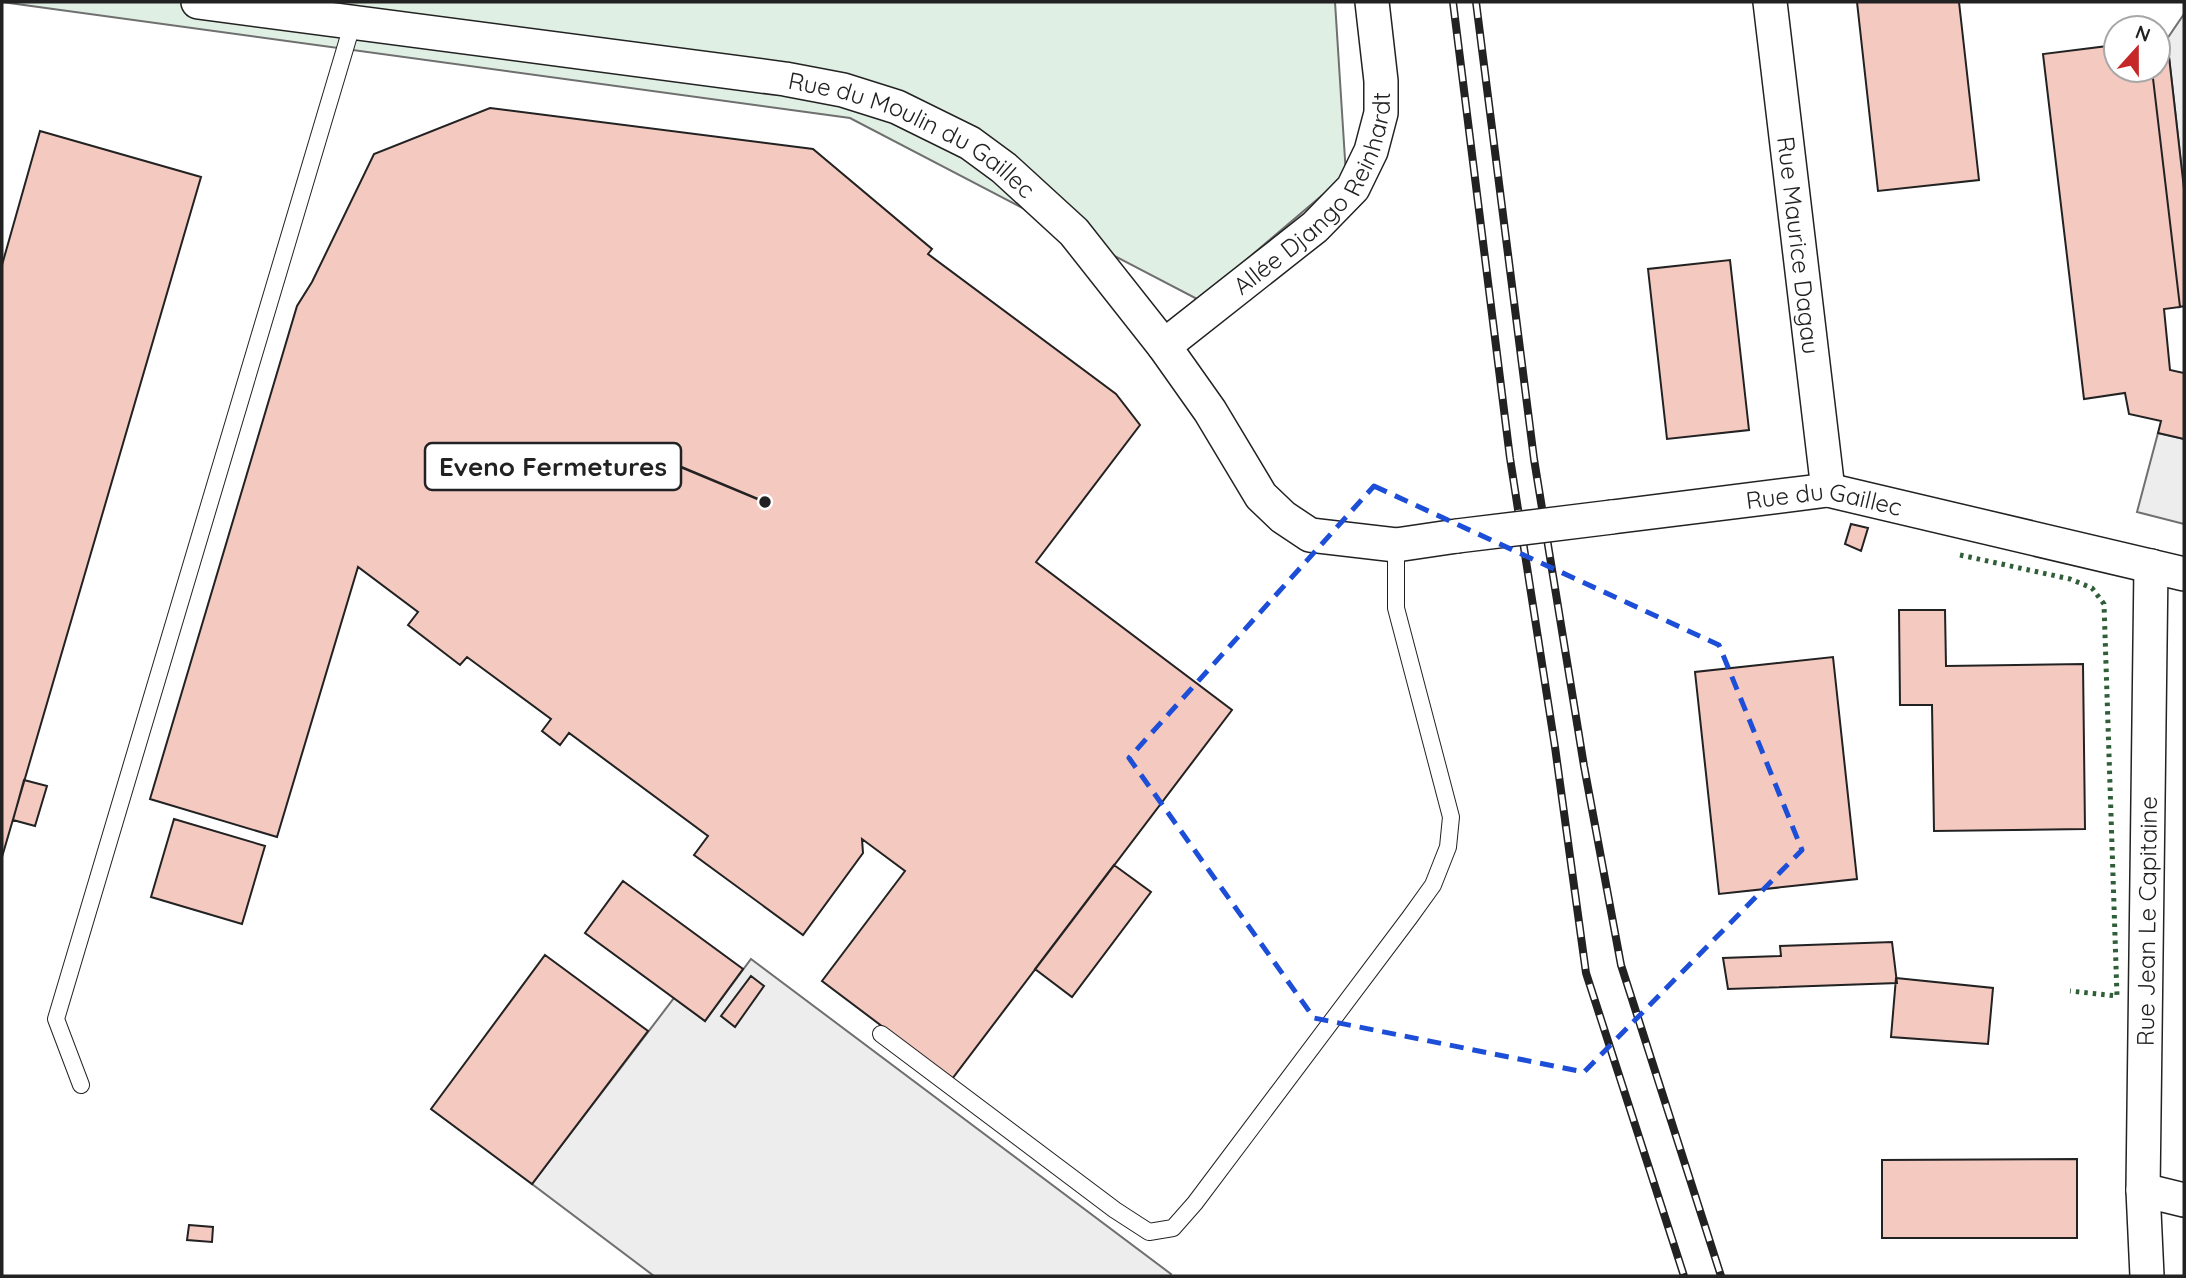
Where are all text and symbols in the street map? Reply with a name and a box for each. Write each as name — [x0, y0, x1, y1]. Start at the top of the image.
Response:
north arrow — [2102, 14, 2172, 84]
text: N — [2132, 19, 2154, 47]
street label: Rue du Moulin du Gaillec — [786, 65, 1041, 204]
street label: Allée Django Reinhardt — [1227, 92, 1396, 301]
street label: Rue Maurice Dagau — [1771, 135, 1827, 356]
callout: Eveno Fermetures — [425, 443, 681, 490]
text: Eveno Fermetures — [439, 450, 667, 483]
street label: Rue du Gaillec — [1744, 475, 1905, 522]
street label: Rue Jean Le Capitaine — [2130, 796, 2163, 1046]

